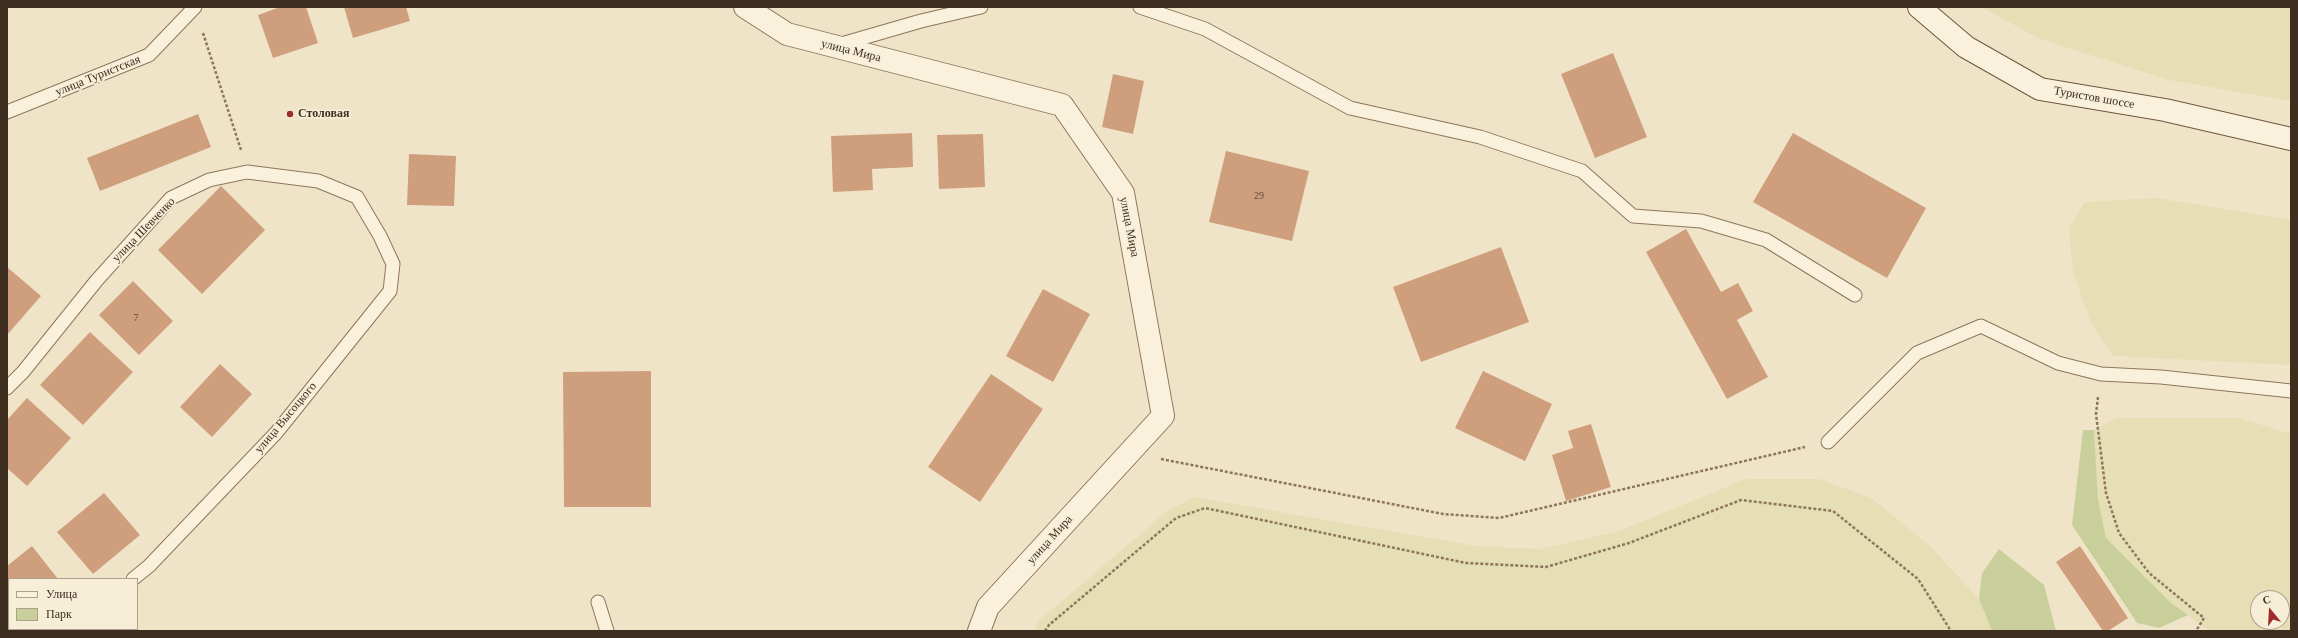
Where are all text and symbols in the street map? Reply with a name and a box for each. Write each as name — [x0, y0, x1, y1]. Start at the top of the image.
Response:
street label: улица Мира — [820, 37, 882, 65]
street label: улица Туристская — [53, 52, 143, 100]
street label: Туристов шоссе — [2052, 84, 2136, 112]
place label: Столовая — [298, 107, 349, 121]
marker: Столовая — [285, 109, 295, 119]
house number: 29 — [1254, 190, 1264, 202]
street label: улица Шевченко — [110, 195, 178, 265]
street label: улица Мира — [1116, 196, 1142, 258]
house number: 7 — [134, 312, 138, 324]
street label: улица Высоцкого — [252, 380, 320, 456]
street label: улица Мира — [1024, 512, 1076, 568]
legend — [8, 578, 138, 630]
text: Улица — [46, 587, 77, 601]
north arrow — [2250, 590, 2290, 630]
text: С — [2261, 593, 2272, 606]
text: Парк — [46, 607, 72, 621]

